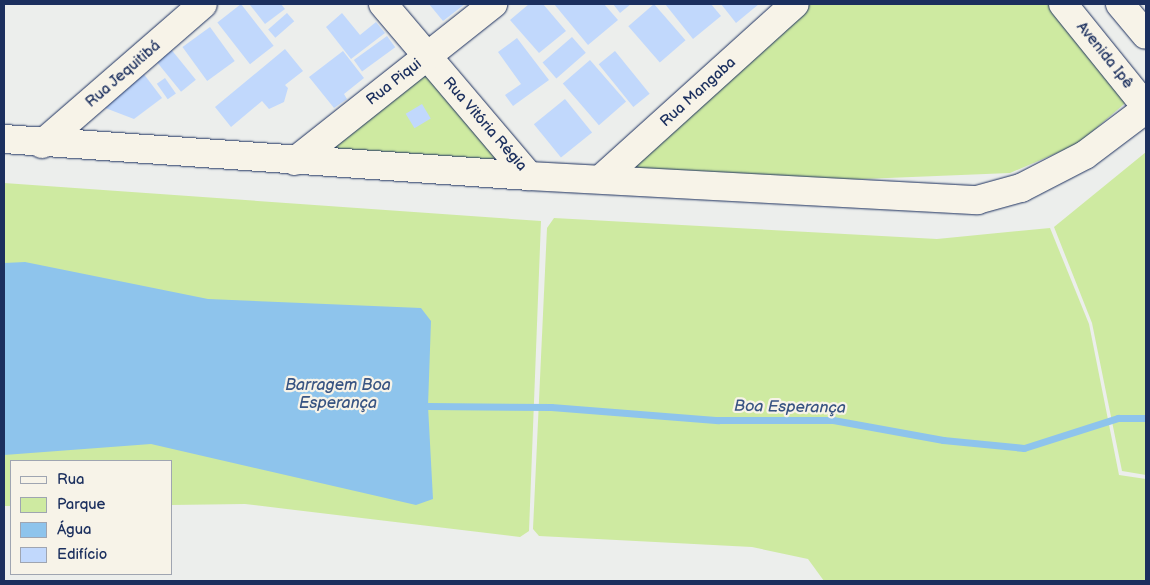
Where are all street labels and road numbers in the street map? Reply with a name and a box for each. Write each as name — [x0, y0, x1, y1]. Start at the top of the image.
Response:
street label: Avenida Ipê — [1073, 18, 1137, 92]
street label: Rua Jequitibá — [82, 36, 164, 112]
street label: Rua Mangaba — [656, 53, 740, 131]
street label: Rua Piqui — [363, 55, 425, 109]
street label: Rua Vitória Régia — [439, 73, 531, 175]

